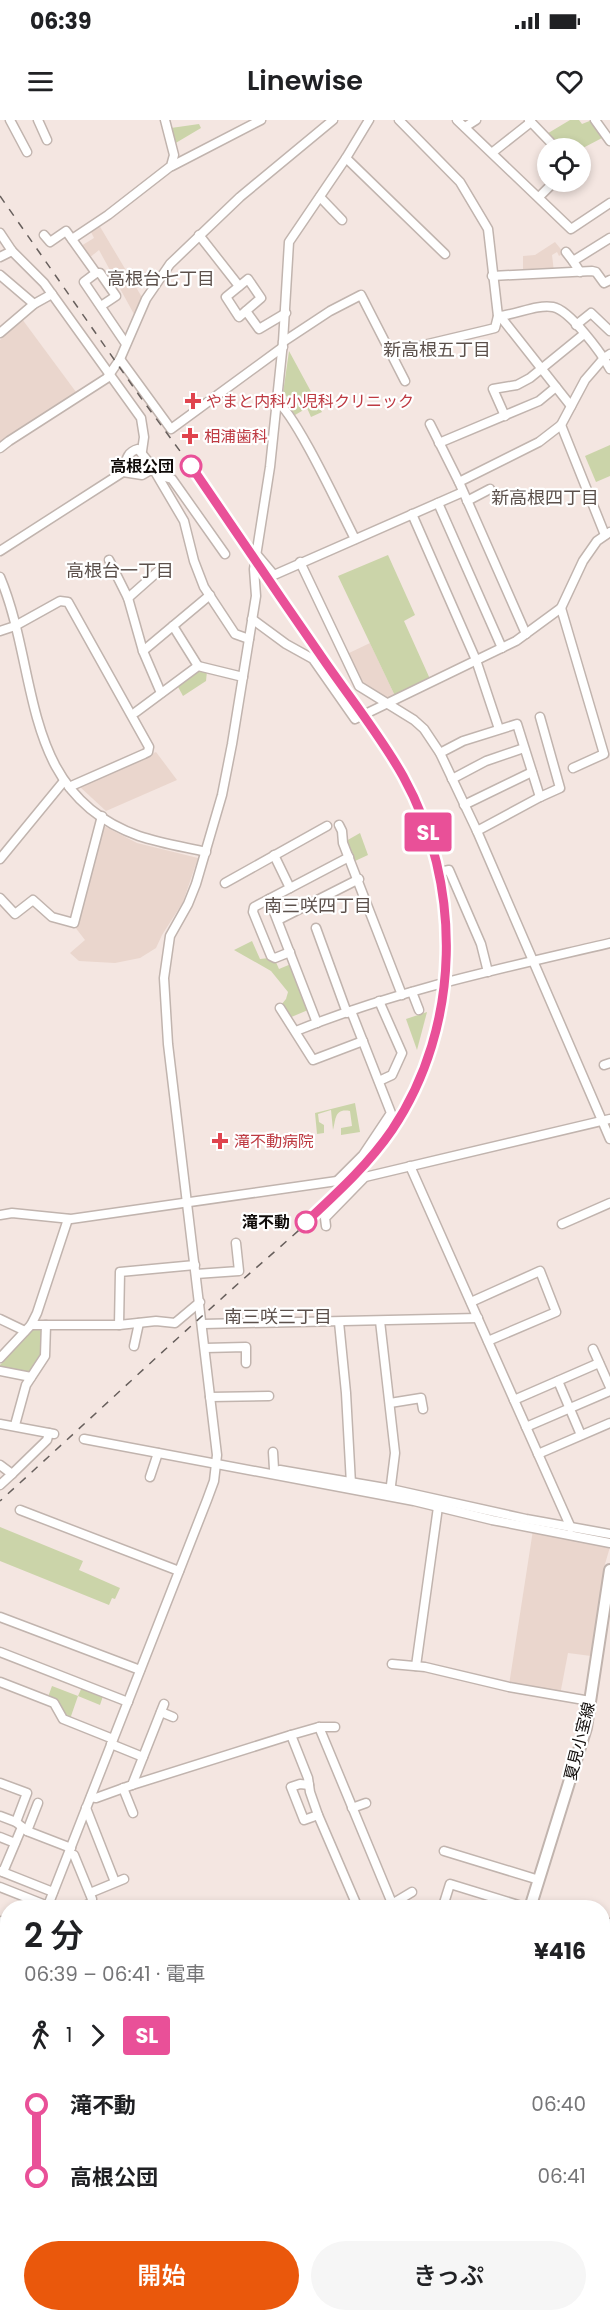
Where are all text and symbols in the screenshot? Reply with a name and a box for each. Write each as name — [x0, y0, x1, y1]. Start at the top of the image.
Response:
text: 06:39 — [30, 6, 91, 37]
text: Linewise — [247, 62, 363, 99]
icon: menu — [24, 65, 57, 98]
icon: heart — [553, 65, 586, 98]
map controls — [537, 138, 591, 192]
button: locate — [537, 138, 591, 192]
district label: 高根台七丁目 — [107, 266, 215, 291]
district label: 新高根五丁目 — [383, 337, 491, 362]
place label: やまと内科小児科クリニック — [206, 390, 414, 413]
marker: やまと内科小児科クリニック — [184, 392, 202, 410]
place label: 相浦歯科 — [204, 425, 268, 448]
marker: 相浦歯科 — [181, 427, 199, 445]
place label: 高根公団 — [110, 455, 174, 478]
marker: 高根公団 — [180, 455, 202, 477]
district label: 新高根四丁目 — [491, 485, 599, 510]
district label: 高根台一丁目 — [66, 558, 174, 583]
line badge: SL — [401, 812, 455, 852]
text: SL — [417, 818, 439, 847]
district label: 南三咲四丁目 — [264, 893, 372, 918]
place label: 滝不動病院 — [234, 1130, 314, 1153]
marker: 滝不動病院 — [211, 1132, 229, 1150]
place label: 滝不動 — [242, 1211, 290, 1234]
marker: 滝不動 — [295, 1211, 317, 1233]
district label: 南三咲三丁目 — [224, 1304, 332, 1329]
street label: 夏見小室線 — [559, 1700, 600, 1783]
text: 2 分 — [24, 1912, 84, 1959]
text: ¥416 — [534, 1936, 586, 1967]
text: 06:39 – 06:41 · 電車 — [24, 1960, 206, 1988]
icon: walk — [24, 2019, 57, 2052]
icon: forward — [81, 2019, 114, 2052]
text: 1 — [66, 2021, 72, 2049]
text: SL — [135, 2021, 158, 2050]
text: 滝不動 — [70, 2090, 136, 2121]
text: 06:40 — [531, 2090, 586, 2118]
text: 高根公団 — [70, 2162, 158, 2193]
text: 06:41 — [538, 2162, 586, 2190]
button: 開始 — [24, 2241, 299, 2310]
button: きっぷ — [311, 2241, 586, 2310]

